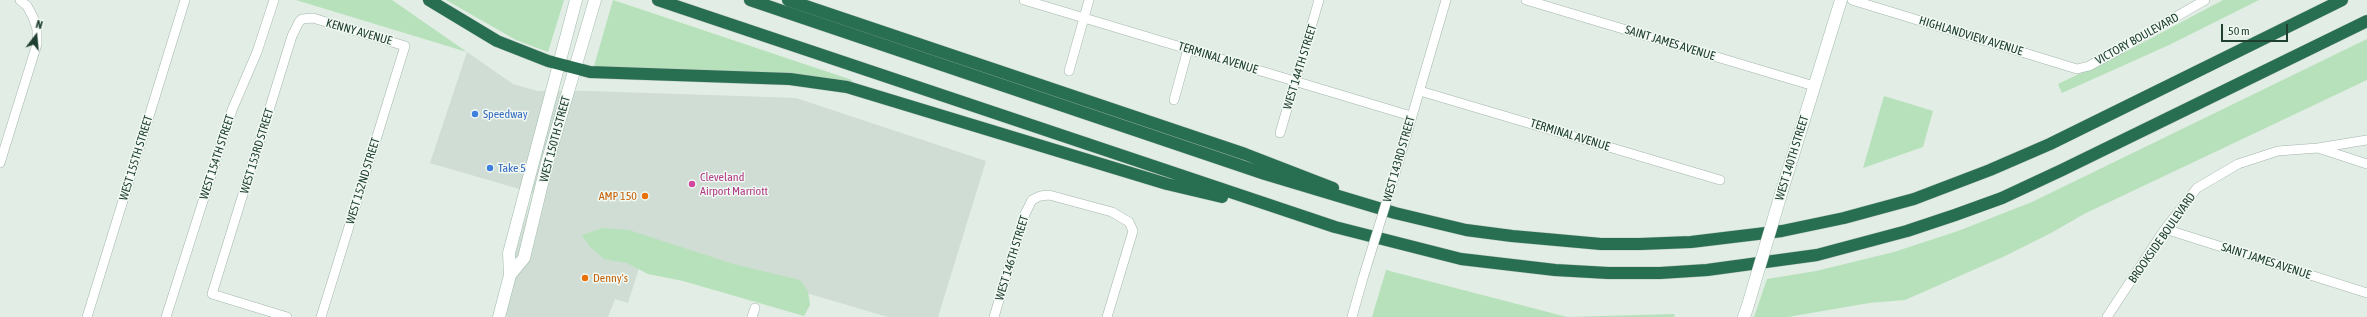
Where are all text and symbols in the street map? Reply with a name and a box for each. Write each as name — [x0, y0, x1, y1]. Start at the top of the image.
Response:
street label: VICTORY BOULEVARD — [2093, 10, 2181, 68]
street label: HIGHLANDVIEW AVENUE — [1917, 13, 2025, 59]
north arrow — [16, 16, 56, 56]
street label: KENNY AVENUE — [324, 16, 394, 48]
scale bar — [2223, 16, 2290, 42]
text: N — [35, 18, 44, 31]
street label: SAINT JAMES AVENUE — [1623, 22, 1717, 64]
street label: WEST 144TH STREET — [1280, 23, 1320, 111]
text: 50 m — [2228, 24, 2250, 38]
street label: TERMINAL AVENUE — [1176, 39, 1260, 77]
street label: WEST 150TH STREET — [537, 94, 573, 184]
street label: WEST 153RD STREET — [237, 106, 277, 196]
place label: Speedway — [483, 107, 528, 121]
marker: Speedway — [470, 109, 480, 119]
street label: WEST 154TH STREET — [196, 113, 238, 201]
street label: WEST 155TH STREET — [116, 114, 156, 202]
street label: WEST 143RD STREET — [1380, 114, 1418, 204]
street label: WEST 140TH STREET — [1772, 114, 1812, 202]
street label: TERMINAL AVENUE — [1528, 116, 1612, 154]
street label: WEST 152ND STREET — [343, 136, 383, 226]
place label: Take 5 — [498, 161, 526, 175]
marker: Take 5 — [485, 163, 495, 173]
place label: Cleveland Airport Marriott — [700, 170, 768, 198]
marker: Cleveland Airport Marriott — [687, 179, 697, 189]
place label: AMP 150 — [599, 189, 637, 203]
street label: BROOKSIDE BOULEVARD — [2125, 190, 2199, 286]
marker: AMP 150 — [640, 191, 650, 201]
street label: WEST 146TH STREET — [992, 214, 1032, 302]
street label: SAINT JAMES AVENUE — [2219, 240, 2313, 282]
place label: Denny's — [593, 271, 628, 285]
marker: Denny's — [580, 273, 590, 283]

